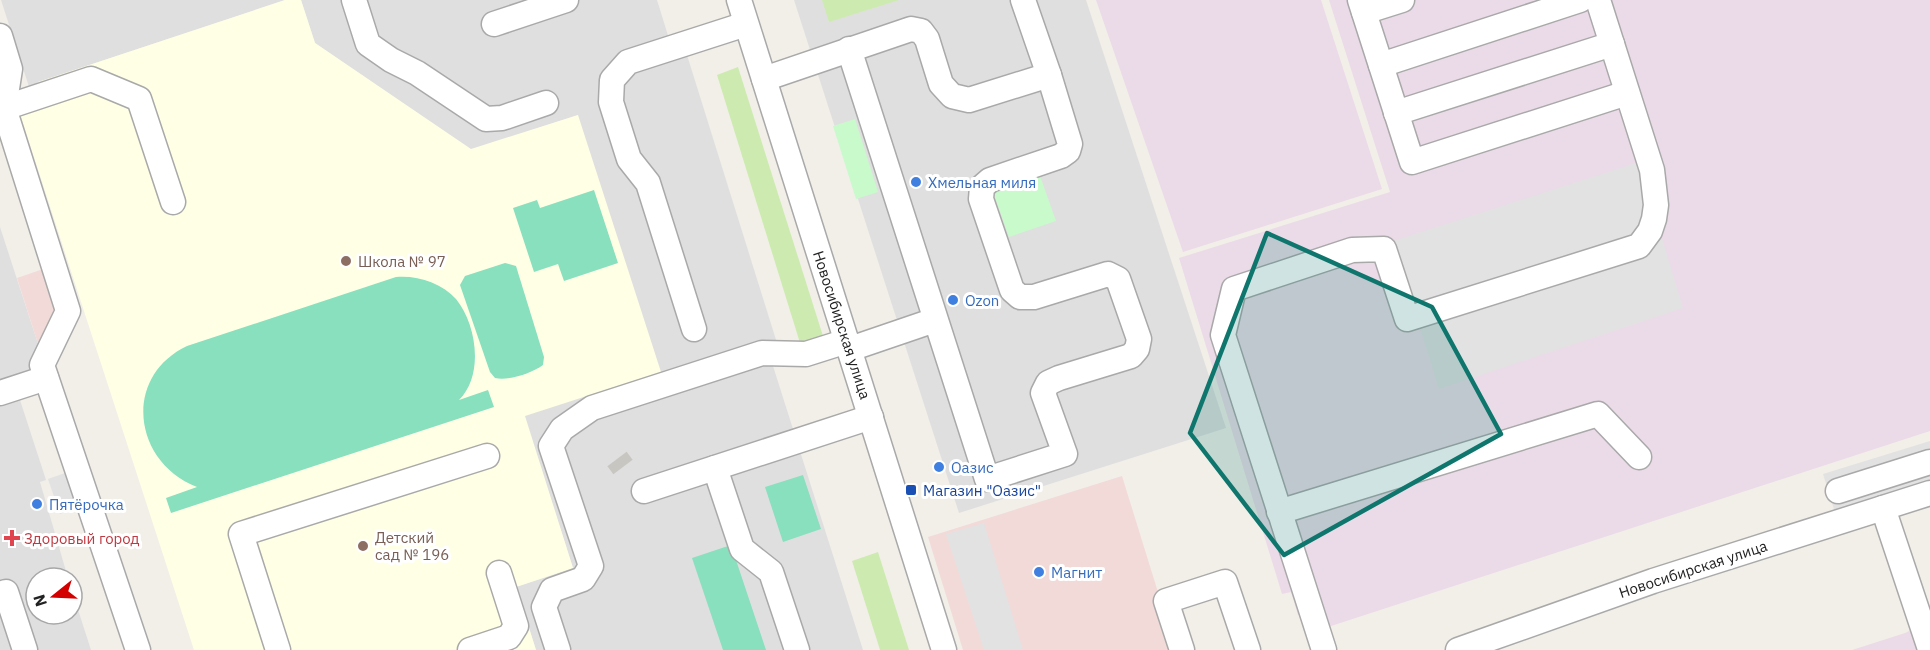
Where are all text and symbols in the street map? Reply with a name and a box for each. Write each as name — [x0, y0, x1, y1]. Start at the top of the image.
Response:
place label: Хмельная миля — [928, 173, 1036, 192]
marker: Хмельная миля — [909, 175, 923, 189]
street label: Новосибирская улица — [809, 248, 875, 402]
place label: Школа № 97 — [358, 252, 446, 271]
marker: Школа № 97 — [339, 254, 353, 268]
place label: Ozon — [965, 291, 999, 310]
marker: Ozon — [946, 293, 960, 307]
place label: Оазис — [951, 458, 994, 477]
marker: Оазис — [932, 460, 946, 474]
place label: Магазин "Оазис" — [923, 481, 1041, 500]
marker: Магазин "Оазис" — [904, 483, 918, 497]
place label: Пятёрочка — [49, 495, 124, 514]
marker: Пятёрочка — [30, 497, 44, 511]
place label: Детский сад № 196 — [375, 528, 449, 564]
place label: Здоровый город — [24, 529, 140, 548]
marker: Здоровый город — [5, 531, 19, 545]
street label: Новосибирская улица — [1616, 536, 1770, 602]
marker: Детский сад № 196 — [356, 539, 370, 553]
place label: Магнит — [1051, 563, 1102, 582]
marker: Магнит — [1032, 565, 1046, 579]
north arrow — [24, 566, 84, 626]
text: N — [28, 592, 51, 609]

